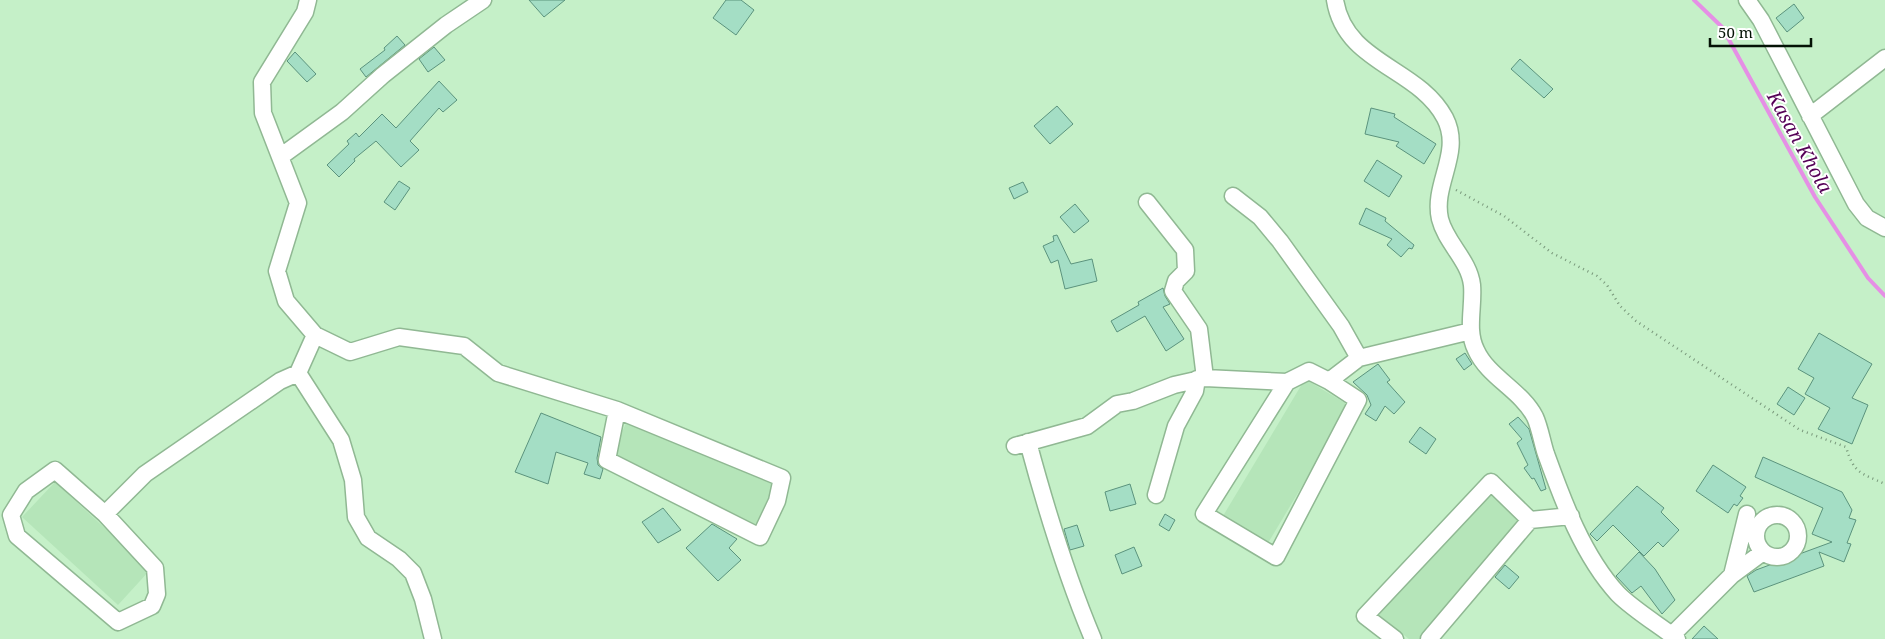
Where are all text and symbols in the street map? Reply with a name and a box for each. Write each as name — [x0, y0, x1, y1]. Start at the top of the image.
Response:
scale bar — [1710, 15, 1811, 47]
text: 50 m — [1718, 22, 1753, 42]
water label: Kasan Khola — [1761, 85, 1839, 198]

